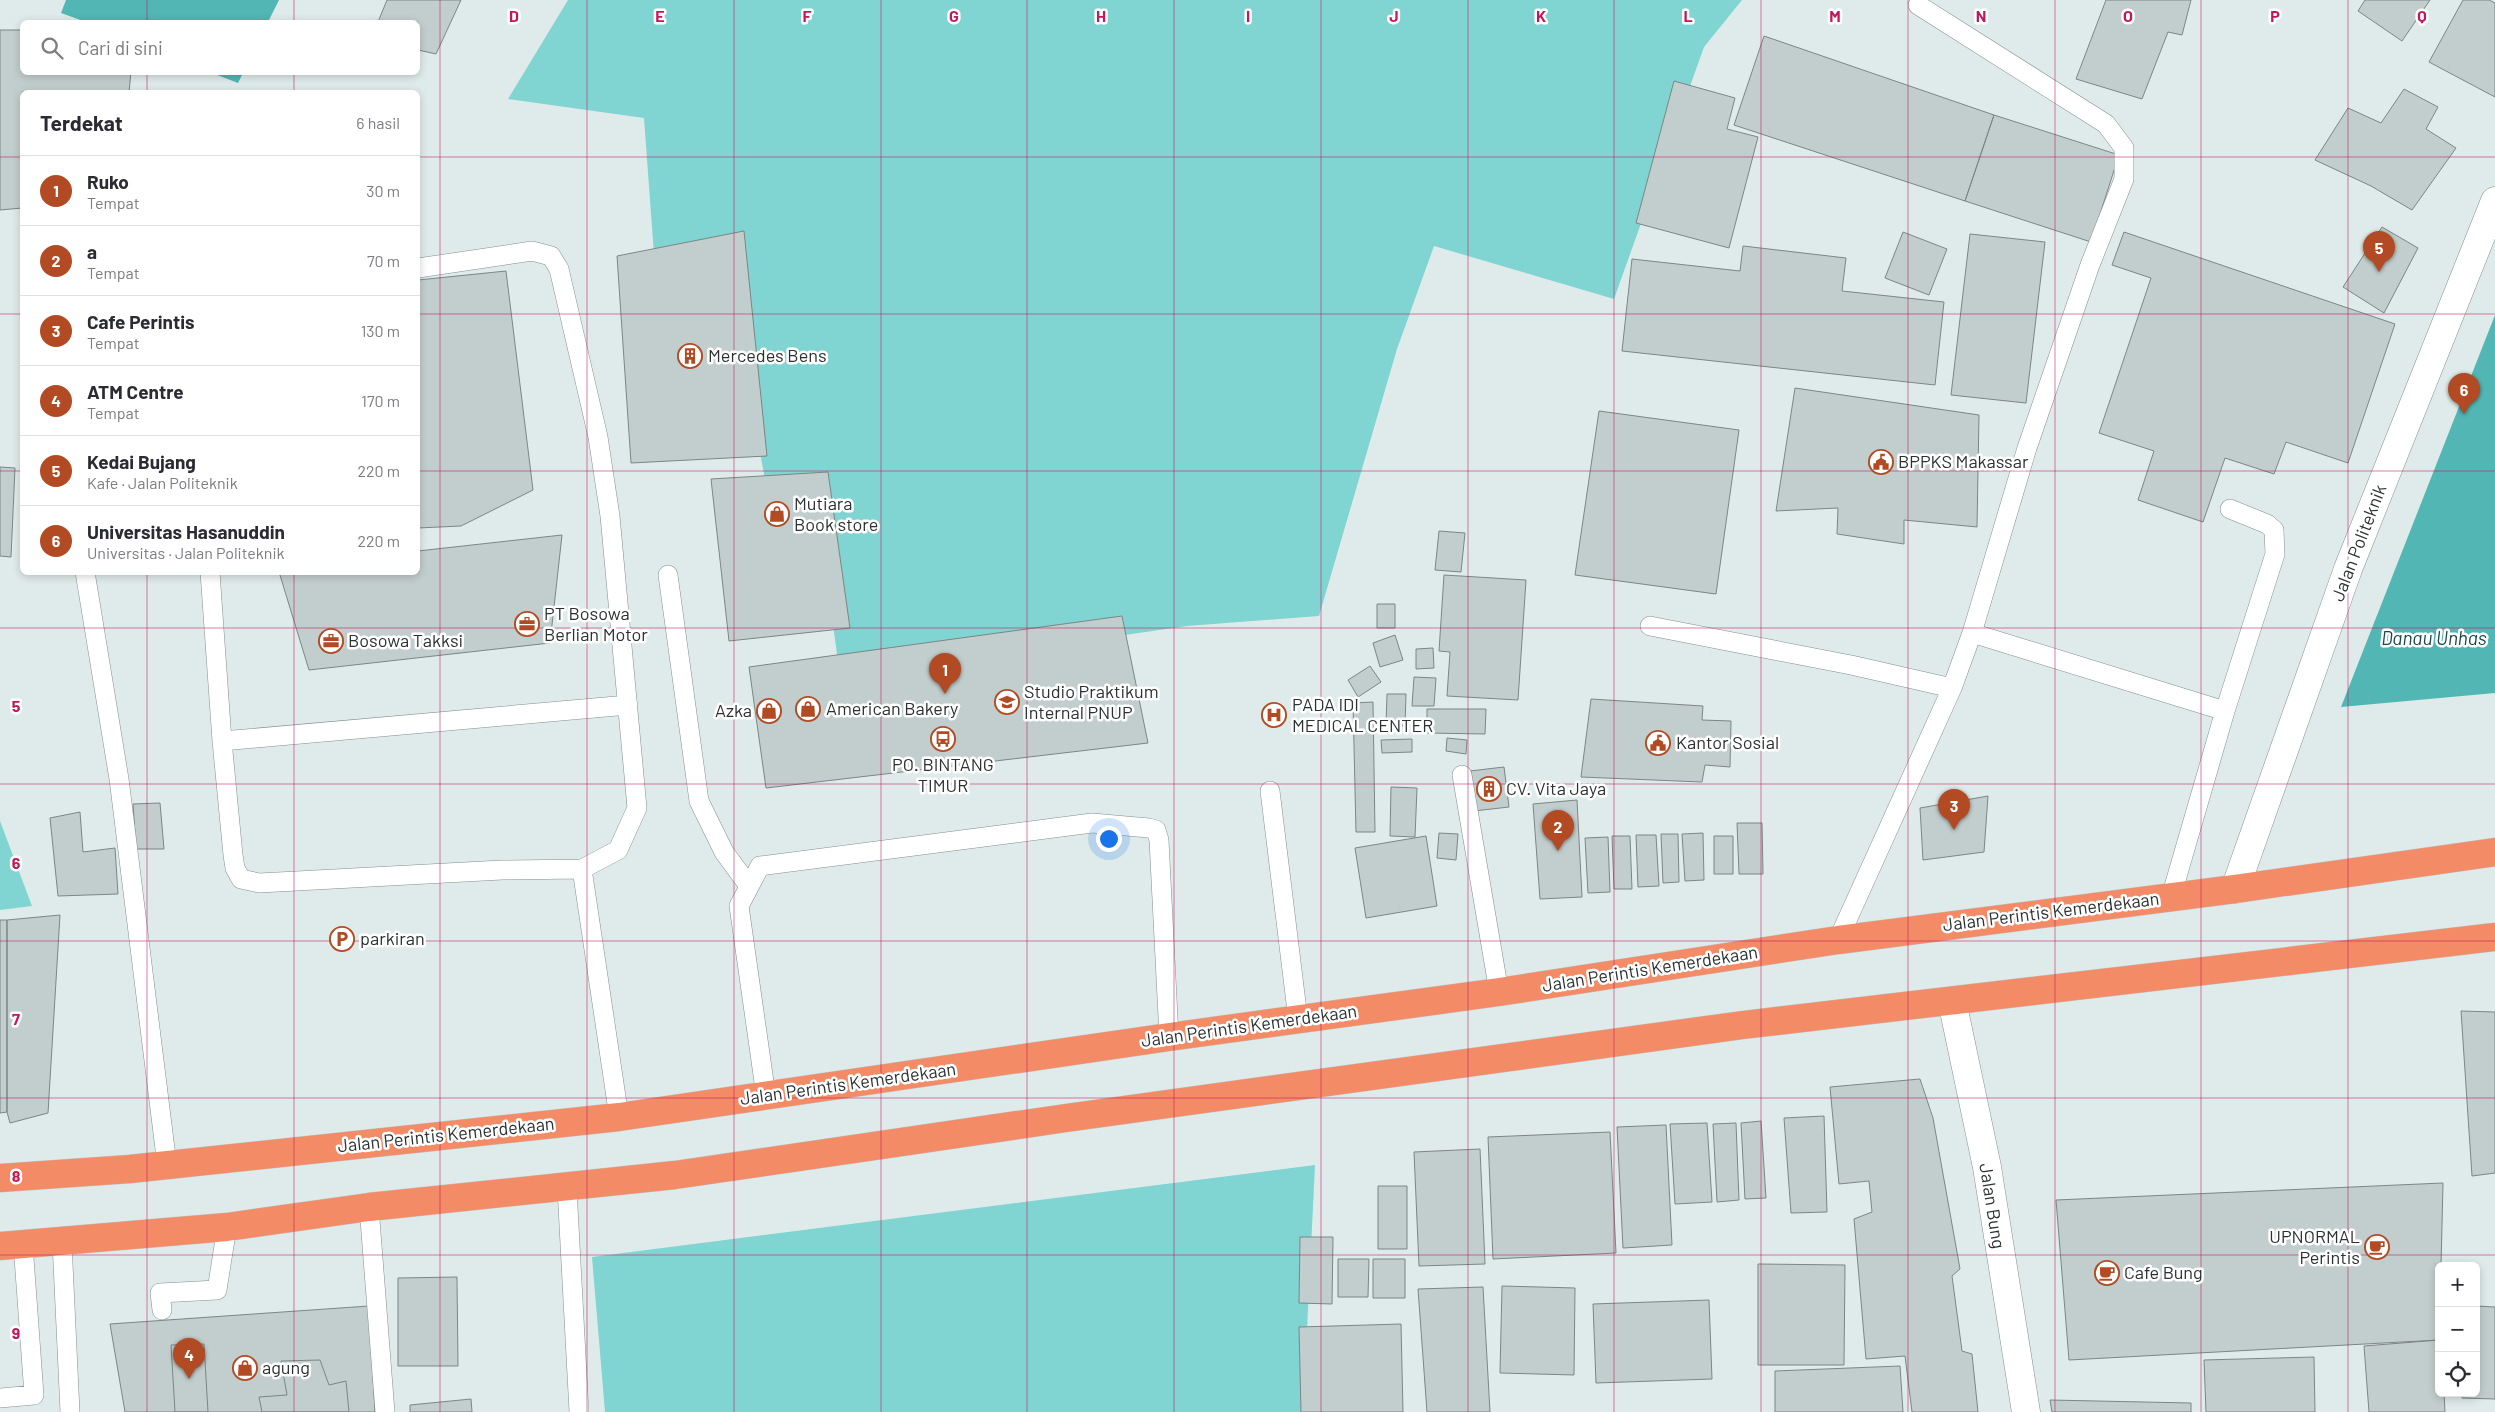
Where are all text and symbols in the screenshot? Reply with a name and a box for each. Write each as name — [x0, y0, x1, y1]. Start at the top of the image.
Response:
text: D — [509, 6, 519, 25]
text: E — [655, 6, 665, 25]
text: F — [803, 6, 812, 25]
text: G — [949, 6, 959, 25]
text: H — [1096, 6, 1106, 25]
text: I — [1246, 6, 1250, 25]
text: J — [1389, 6, 1399, 25]
text: K — [1536, 6, 1546, 25]
text: L — [1683, 6, 1693, 25]
text: M — [1829, 6, 1841, 25]
text: N — [1976, 6, 1986, 25]
text: O — [2123, 6, 2133, 25]
text: P — [2270, 6, 2280, 25]
text: Q — [2417, 6, 2427, 25]
search box — [20, 20, 420, 75]
icon: search — [38, 34, 66, 62]
text: Cari di sini — [78, 36, 163, 59]
text: Terdekat — [40, 110, 123, 135]
text: 6 hasil — [356, 113, 400, 132]
text: Ruko — [87, 170, 129, 193]
text: 1 — [53, 181, 59, 200]
text: 30 m — [366, 181, 400, 200]
text: Tempat — [87, 193, 140, 212]
pin: 5 — [2363, 231, 2395, 272]
text: a — [87, 240, 97, 263]
text: 2 — [52, 251, 60, 270]
text: 70 m — [367, 251, 400, 270]
text: Tempat — [87, 263, 140, 282]
text: Cafe Perintis — [87, 310, 195, 333]
text: 3 — [52, 321, 60, 340]
text: 130 m — [361, 321, 400, 340]
text: Tempat — [87, 333, 140, 352]
building icon: Mercedes Bens — [677, 343, 703, 369]
place label: Mercedes Bens — [708, 344, 827, 366]
pin: 6 — [2448, 373, 2480, 414]
text: ATM Centre — [87, 380, 184, 403]
text: 4 — [51, 391, 61, 410]
text: 170 m — [361, 391, 400, 410]
text: Tempat — [87, 403, 140, 422]
public building icon: BPPKS Makassar — [1868, 449, 1894, 475]
text: Kedai Bujang — [87, 450, 196, 473]
place label: BPPKS Makassar — [1898, 450, 2029, 472]
text: 5 — [52, 461, 60, 480]
text: 220 m — [357, 461, 400, 480]
text: Kafe · Jalan Politeknik — [87, 473, 238, 492]
street label: Jalan Politeknik — [2326, 481, 2390, 604]
place label: Mutiara Book store — [794, 492, 878, 535]
shop icon: Mutiara Book store — [764, 501, 790, 527]
text: Universitas Hasanuddin — [87, 520, 285, 543]
text: 6 — [52, 531, 60, 550]
text: 220 m — [357, 531, 400, 550]
text: Universitas · Jalan Politeknik — [87, 543, 285, 562]
place label: PT Bosowa Berlian Motor — [544, 602, 648, 645]
office icon: PT Bosowa Berlian Motor — [514, 611, 540, 637]
water label: Danau Unhas — [2381, 626, 2487, 649]
office icon: Bosowa Takksi — [318, 628, 344, 654]
place label: Bosowa Takksi — [348, 629, 463, 651]
pin: 1 — [929, 653, 961, 694]
place label: Studio Praktikum Internal PNUP — [1024, 680, 1159, 723]
school or university icon: Studio Praktikum Internal PNUP — [994, 689, 1020, 715]
place label: PADA IDI MEDICAL CENTER — [1292, 693, 1433, 736]
text: 5 — [12, 696, 21, 715]
shop icon: American Bakery — [795, 696, 821, 722]
place label: American Bakery — [826, 697, 958, 719]
shop icon: Azka — [756, 698, 782, 724]
place label: Azka — [715, 699, 752, 721]
hospital icon: PADA IDI MEDICAL CENTER — [1261, 702, 1287, 728]
bus stop icon: PO. BINTANG TIMUR — [930, 726, 956, 752]
public building icon: Kantor Sosial — [1645, 730, 1671, 756]
place label: Kantor Sosial — [1676, 731, 1779, 753]
place label: PO. BINTANG TIMUR — [892, 753, 994, 796]
building icon: CV. Vita Jaya — [1476, 776, 1502, 802]
place label: CV. Vita Jaya — [1506, 777, 1606, 799]
pin: 3 — [1938, 789, 1970, 830]
pin: 2 — [1542, 810, 1574, 851]
your location — [1096, 826, 1122, 852]
text: 6 — [12, 853, 21, 872]
street label: Jalan Perintis Kemerdekaan — [1941, 887, 2160, 935]
parking icon: parkiran — [329, 926, 355, 952]
place label: parkiran — [360, 927, 425, 949]
street label: Jalan Perintis Kemerdekaan — [1541, 940, 1759, 996]
street label: Jalan Perintis Kemerdekaan — [1139, 999, 1358, 1051]
text: 7 — [12, 1009, 20, 1028]
street label: Jalan Perintis Kemerdekaan — [738, 1057, 957, 1109]
street label: Jalan Perintis Kemerdekaan — [336, 1112, 555, 1156]
street label: Jalan Bung — [1975, 1162, 2011, 1250]
text: 8 — [12, 1166, 21, 1185]
place label: UPNORMAL Perintis — [2269, 1225, 2360, 1268]
cafe icon: UPNORMAL Perintis — [2364, 1234, 2390, 1260]
cafe icon: Cafe Bung — [2094, 1260, 2120, 1286]
place label: Cafe Bung — [2124, 1261, 2203, 1283]
map controls — [2435, 1262, 2480, 1397]
button: + — [2435, 1262, 2480, 1307]
button: − — [2435, 1307, 2480, 1352]
text: 9 — [12, 1323, 20, 1342]
pin: 4 — [173, 1338, 205, 1379]
button: locate — [2435, 1352, 2480, 1397]
shop icon: agung — [232, 1355, 258, 1381]
place label: agung — [262, 1356, 310, 1378]

